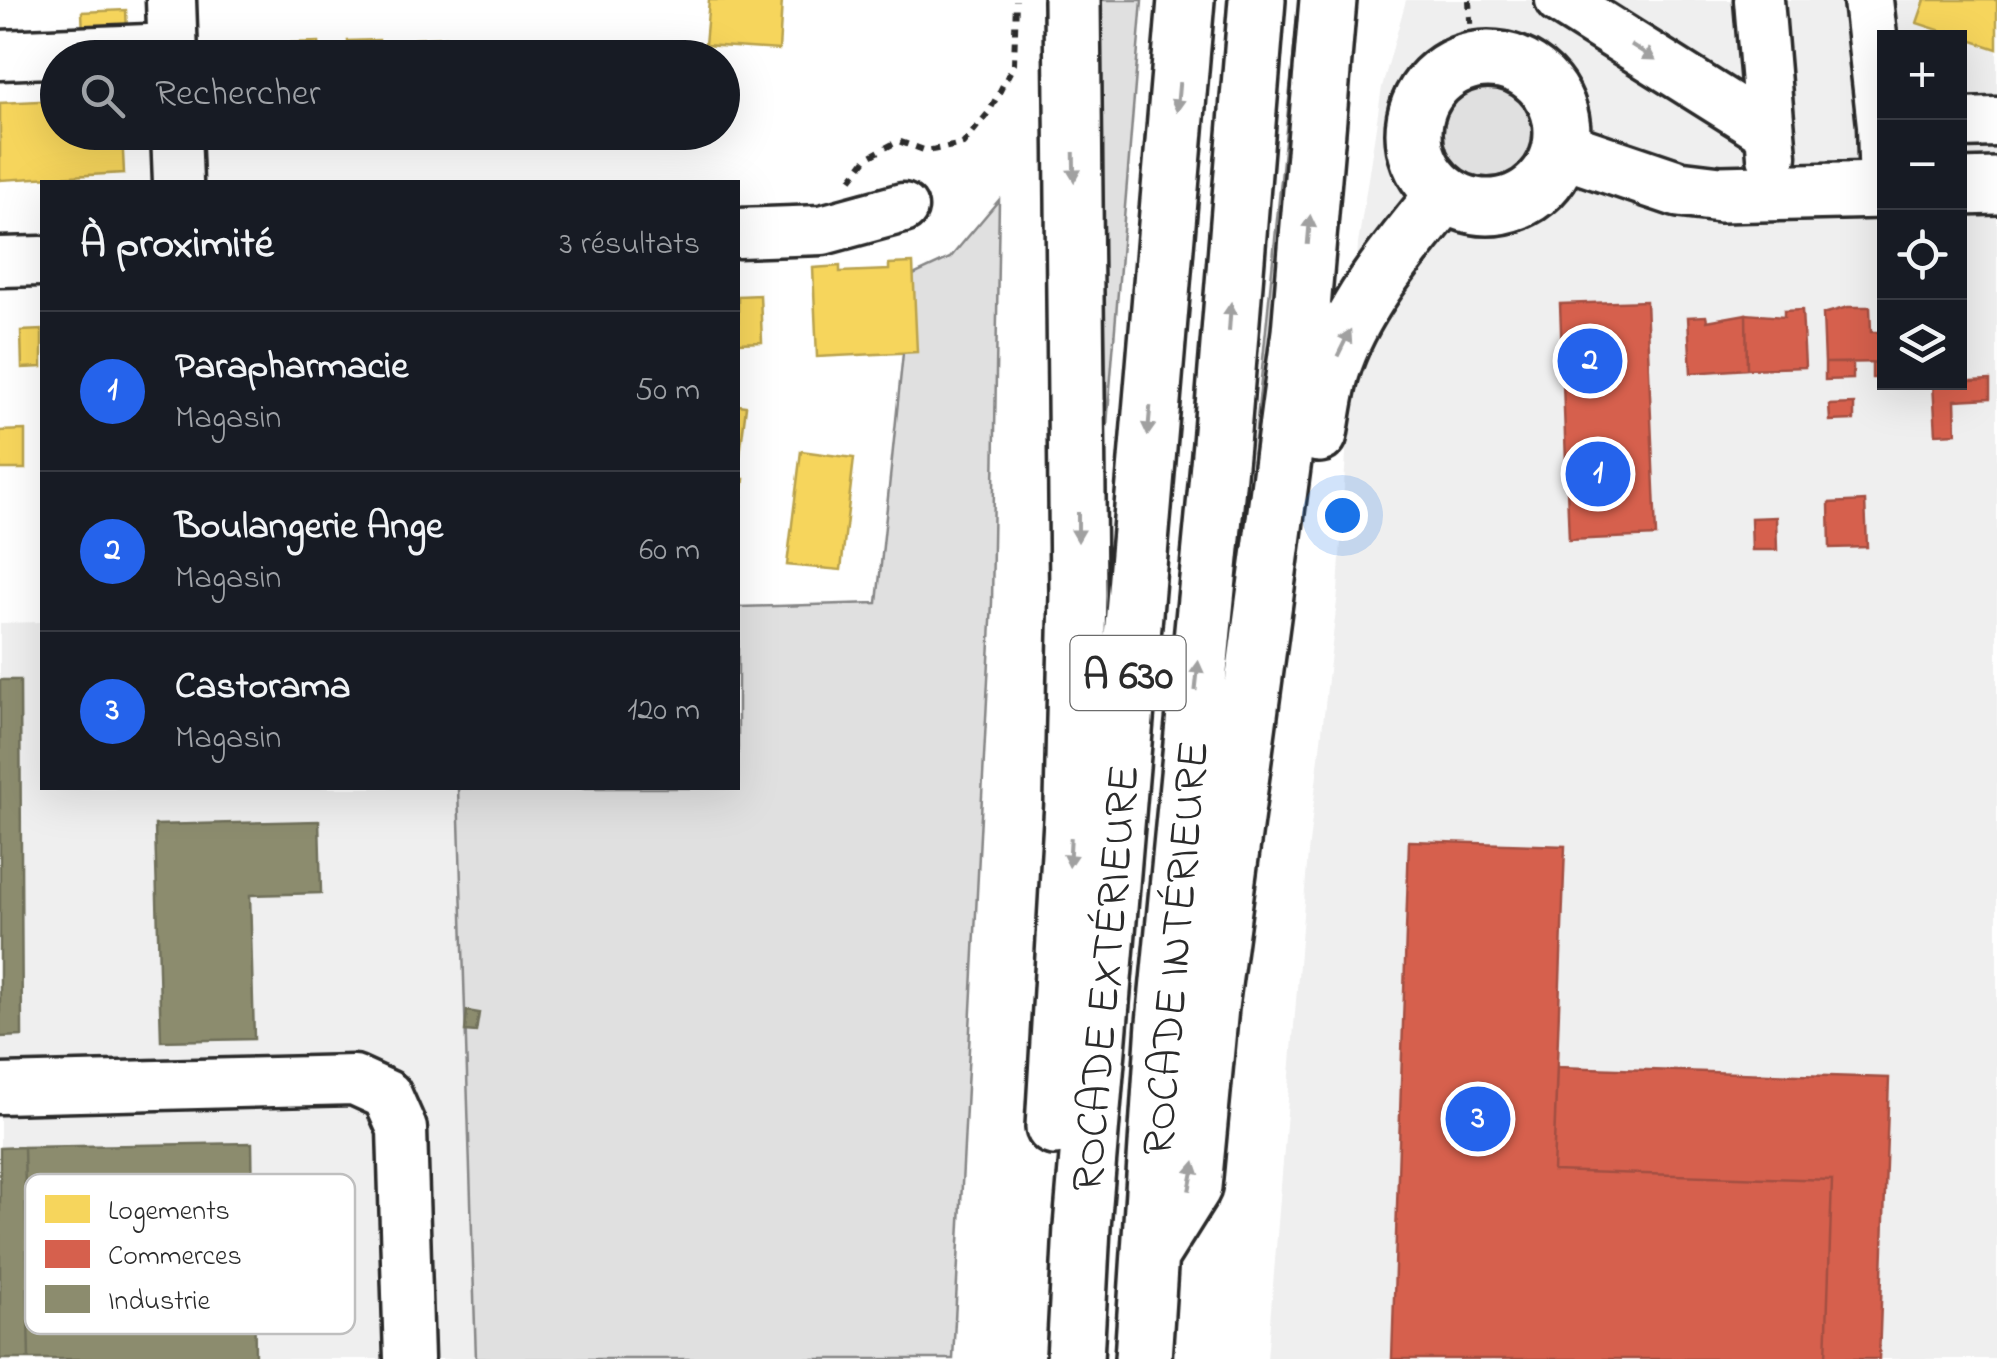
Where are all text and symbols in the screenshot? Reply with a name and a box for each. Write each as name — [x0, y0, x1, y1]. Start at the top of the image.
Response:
map controls — [1877, 30, 1967, 390]
button: + — [1877, 30, 1967, 120]
search box — [40, 40, 740, 150]
one-way arrow — [1629, 43, 1657, 60]
text: Rechercher — [155, 67, 321, 123]
icon: search — [75, 68, 130, 123]
one-way arrow — [1169, 82, 1185, 114]
button: − — [1877, 120, 1967, 210]
one-way arrow — [1066, 152, 1082, 184]
button: locate — [1877, 210, 1967, 300]
one-way arrow — [1301, 214, 1317, 245]
text: À proximité — [80, 215, 274, 276]
text: 3 résultats — [560, 222, 700, 269]
button: layers — [1877, 300, 1967, 390]
one-way arrow — [1222, 301, 1238, 333]
pin: 2 — [1558, 324, 1622, 398]
one-way arrow — [1336, 329, 1353, 358]
text: Parapharmacie — [175, 340, 408, 396]
text: 1 — [107, 368, 118, 415]
text: 50 m — [635, 368, 700, 415]
text: Magasin — [175, 396, 281, 443]
one-way arrow — [1141, 405, 1157, 437]
pin: 1 — [1566, 436, 1630, 512]
your location — [1317, 490, 1368, 541]
text: Boulangerie Ange — [175, 500, 443, 556]
one-way arrow — [1070, 512, 1086, 544]
text: 2 — [105, 528, 120, 575]
text: 60 m — [639, 528, 700, 575]
text: Magasin — [175, 556, 281, 603]
road number: A 630 — [1070, 636, 1186, 710]
one-way arrow — [1190, 659, 1206, 691]
text: Castorama — [175, 660, 351, 716]
text: 3 — [106, 688, 119, 735]
text: 120 m — [627, 688, 700, 735]
text: Magasin — [175, 716, 281, 763]
street label: ROCADE INTÉRIEURE — [1127, 738, 1229, 1159]
street label: ROCADE EXTÉRIEURE — [1056, 762, 1160, 1195]
one-way arrow — [1062, 837, 1078, 869]
pin: 3 — [1446, 1082, 1510, 1156]
one-way arrow — [1185, 1160, 1201, 1191]
legend — [25, 1174, 355, 1334]
text: Logements — [108, 1192, 230, 1233]
text: Commerces — [108, 1237, 242, 1278]
text: Industrie — [108, 1282, 210, 1323]

